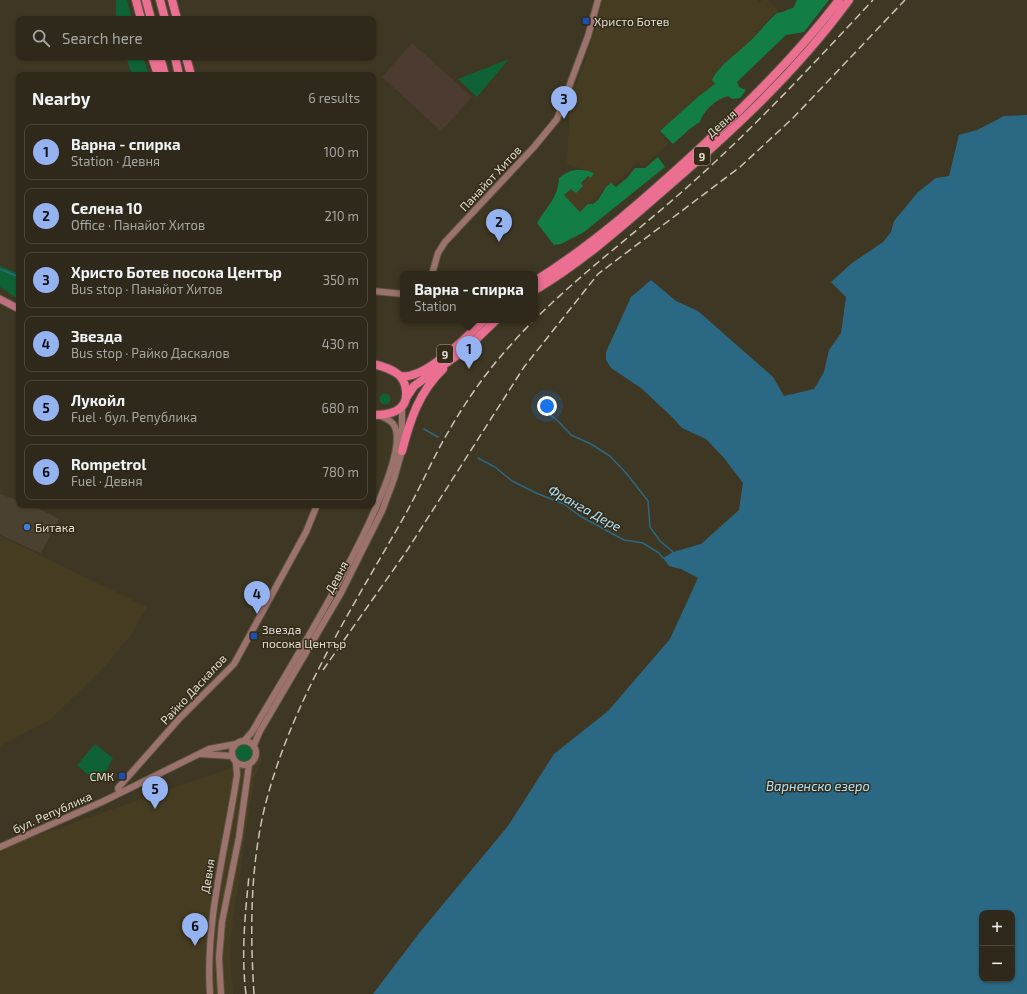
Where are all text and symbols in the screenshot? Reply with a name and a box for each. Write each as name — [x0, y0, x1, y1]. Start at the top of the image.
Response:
place label: Христо Ботев — [594, 14, 669, 28]
search box — [16, 16, 376, 60]
marker: Христо Ботев — [581, 16, 591, 26]
icon: search — [30, 27, 52, 49]
text: Search here — [62, 29, 143, 47]
pin: 3 — [551, 86, 577, 119]
text: Nearby — [32, 88, 90, 108]
text: 6 results — [308, 90, 360, 106]
street label: Девня — [703, 106, 739, 140]
text: Варна - спирка — [71, 135, 181, 153]
street label: Панайот Хитов — [456, 142, 524, 214]
text: 1 — [43, 144, 49, 160]
text: 100 m — [324, 144, 359, 160]
road number: 9 — [694, 147, 710, 165]
text: Station · Девня — [71, 153, 160, 169]
text: Селена 10 — [71, 199, 142, 217]
text: 2 — [42, 208, 50, 224]
text: 210 m — [324, 208, 359, 224]
pin: 2 — [486, 209, 512, 242]
text: Office · Панайот Хитов — [71, 217, 205, 233]
text: Христо Ботев посока Център — [71, 263, 282, 281]
popup — [400, 271, 538, 323]
text: 3 — [42, 272, 50, 288]
text: 350 m — [323, 272, 359, 288]
text: Варна - спирка — [414, 280, 524, 298]
text: Bus stop · Панайот Хитов — [71, 281, 223, 297]
text: Station — [414, 298, 457, 314]
text: Звезда — [71, 327, 122, 345]
text: 4 — [42, 336, 50, 352]
text: 430 m — [322, 336, 359, 352]
pin: 1 — [456, 336, 482, 369]
text: Bus stop · Райко Даскалов — [71, 345, 230, 361]
road number: 9 — [437, 345, 453, 363]
text: Лукойл — [71, 391, 125, 409]
your location — [537, 396, 557, 416]
text: 5 — [42, 400, 50, 416]
text: 680 m — [322, 400, 359, 416]
text: Fuel · бул. Република — [71, 409, 197, 425]
text: Rompetrol — [71, 455, 146, 473]
text: 6 — [42, 464, 50, 480]
text: 780 m — [322, 464, 359, 480]
text: Fuel · Девня — [71, 473, 142, 489]
water label: Франга Дере — [546, 481, 624, 535]
place label: Битака — [35, 520, 75, 534]
marker: Битака — [22, 522, 32, 532]
street label: Девня — [322, 558, 350, 596]
pin: 4 — [244, 581, 270, 614]
place label: Звезда посока Център — [262, 622, 346, 650]
marker: Звезда посока Център — [249, 631, 259, 641]
street label: Райко Даскалов — [157, 651, 229, 727]
place label: СМК — [89, 769, 114, 783]
marker: СМК — [117, 771, 127, 781]
pin: 5 — [142, 776, 168, 809]
water label: Варненско езеро — [766, 778, 870, 794]
street label: бул. Република — [10, 788, 94, 837]
street label: Девня — [197, 858, 217, 894]
map controls — [979, 910, 1015, 982]
button: + — [979, 910, 1015, 946]
pin: 6 — [182, 913, 208, 946]
button: − — [979, 946, 1015, 982]

